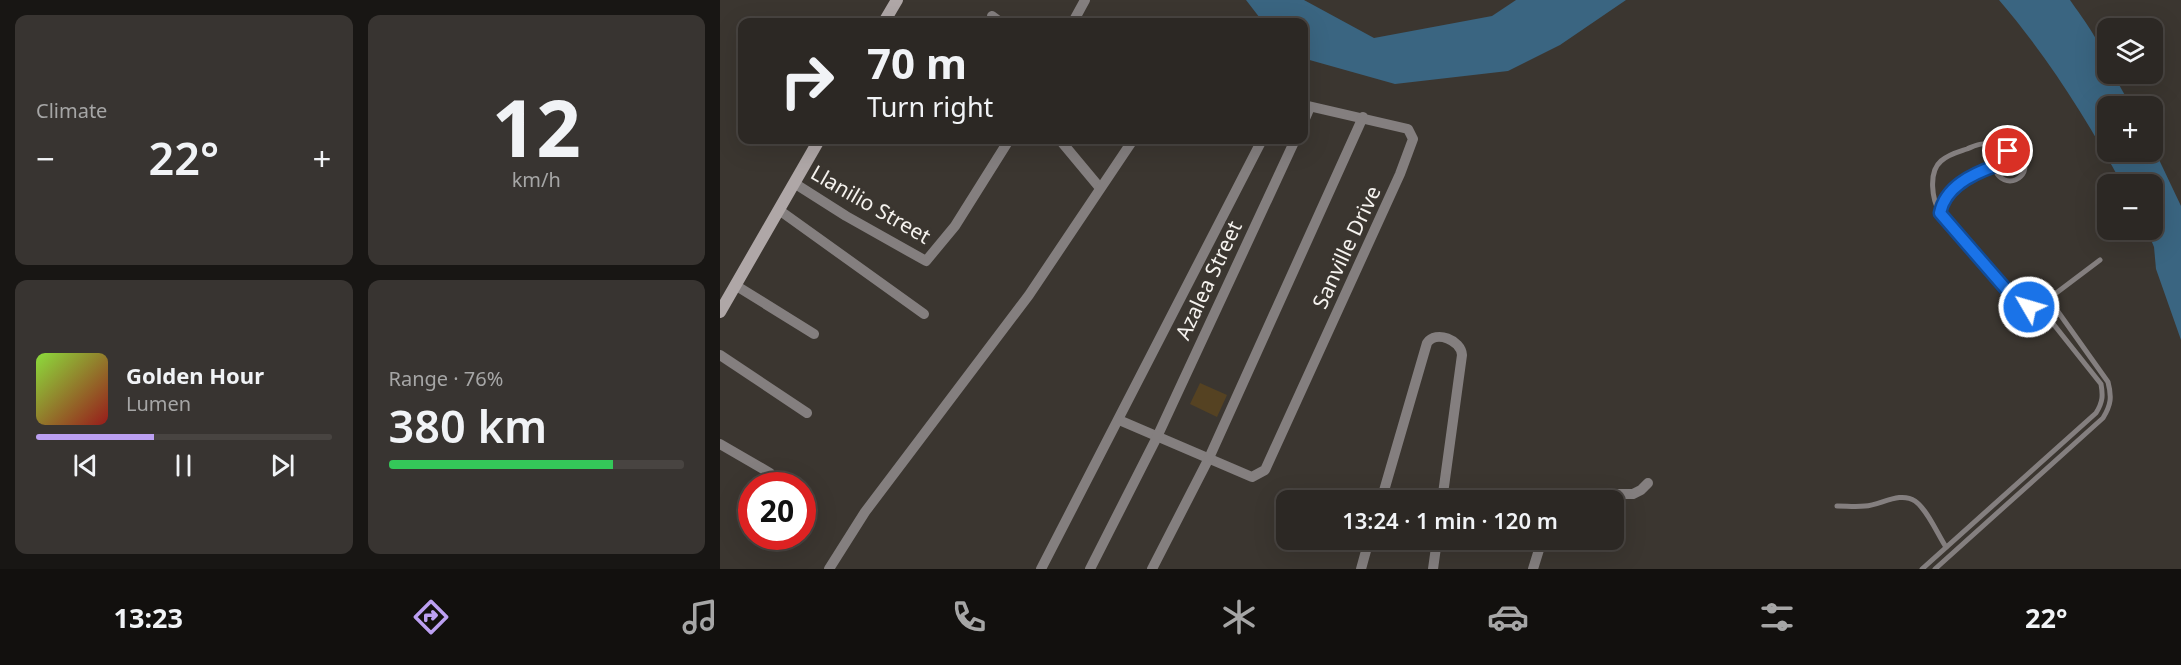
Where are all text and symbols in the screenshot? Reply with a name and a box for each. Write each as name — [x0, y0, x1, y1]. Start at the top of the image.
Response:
map controls — [2097, 18, 2163, 240]
button: layers — [2097, 18, 2163, 84]
text: 70 m — [867, 34, 967, 91]
icon: right — [768, 42, 846, 120]
text: 12 — [492, 74, 581, 180]
text: Turn right — [867, 88, 993, 125]
button: + — [2097, 96, 2163, 162]
text: Climate — [36, 97, 107, 124]
pin — [1982, 125, 2033, 176]
text: 22° — [148, 127, 219, 188]
icon: arrive — [1991, 134, 2024, 167]
text: − — [36, 136, 55, 181]
text: + — [313, 136, 332, 181]
street label: Llanilio Street — [806, 158, 936, 250]
text: km/h — [512, 166, 561, 193]
button: − — [2097, 174, 2163, 240]
street label: Sanville Drive — [1305, 181, 1387, 313]
street label: Azalea Street — [1168, 216, 1248, 344]
position arrow — [1997, 275, 2061, 339]
text: Golden Hour — [126, 360, 264, 390]
text: Range · 76% — [389, 365, 503, 392]
text: Lumen — [126, 390, 191, 417]
text: 380 km — [389, 395, 547, 456]
icon: previous — [69, 449, 102, 482]
icon: pause — [167, 449, 200, 482]
icon: next — [266, 449, 299, 482]
speed limit sign: 20 — [738, 472, 816, 550]
text: 13:24 · 1 min · 120 m — [1342, 505, 1558, 535]
icon: directions — [410, 596, 452, 638]
icon: music — [679, 596, 721, 638]
icon: phone — [948, 596, 990, 638]
icon: climate — [1218, 596, 1260, 638]
icon: car — [1487, 596, 1529, 638]
icon: filters — [1756, 596, 1798, 638]
text: 13:23 — [114, 599, 183, 636]
text: 22° — [2025, 599, 2067, 636]

